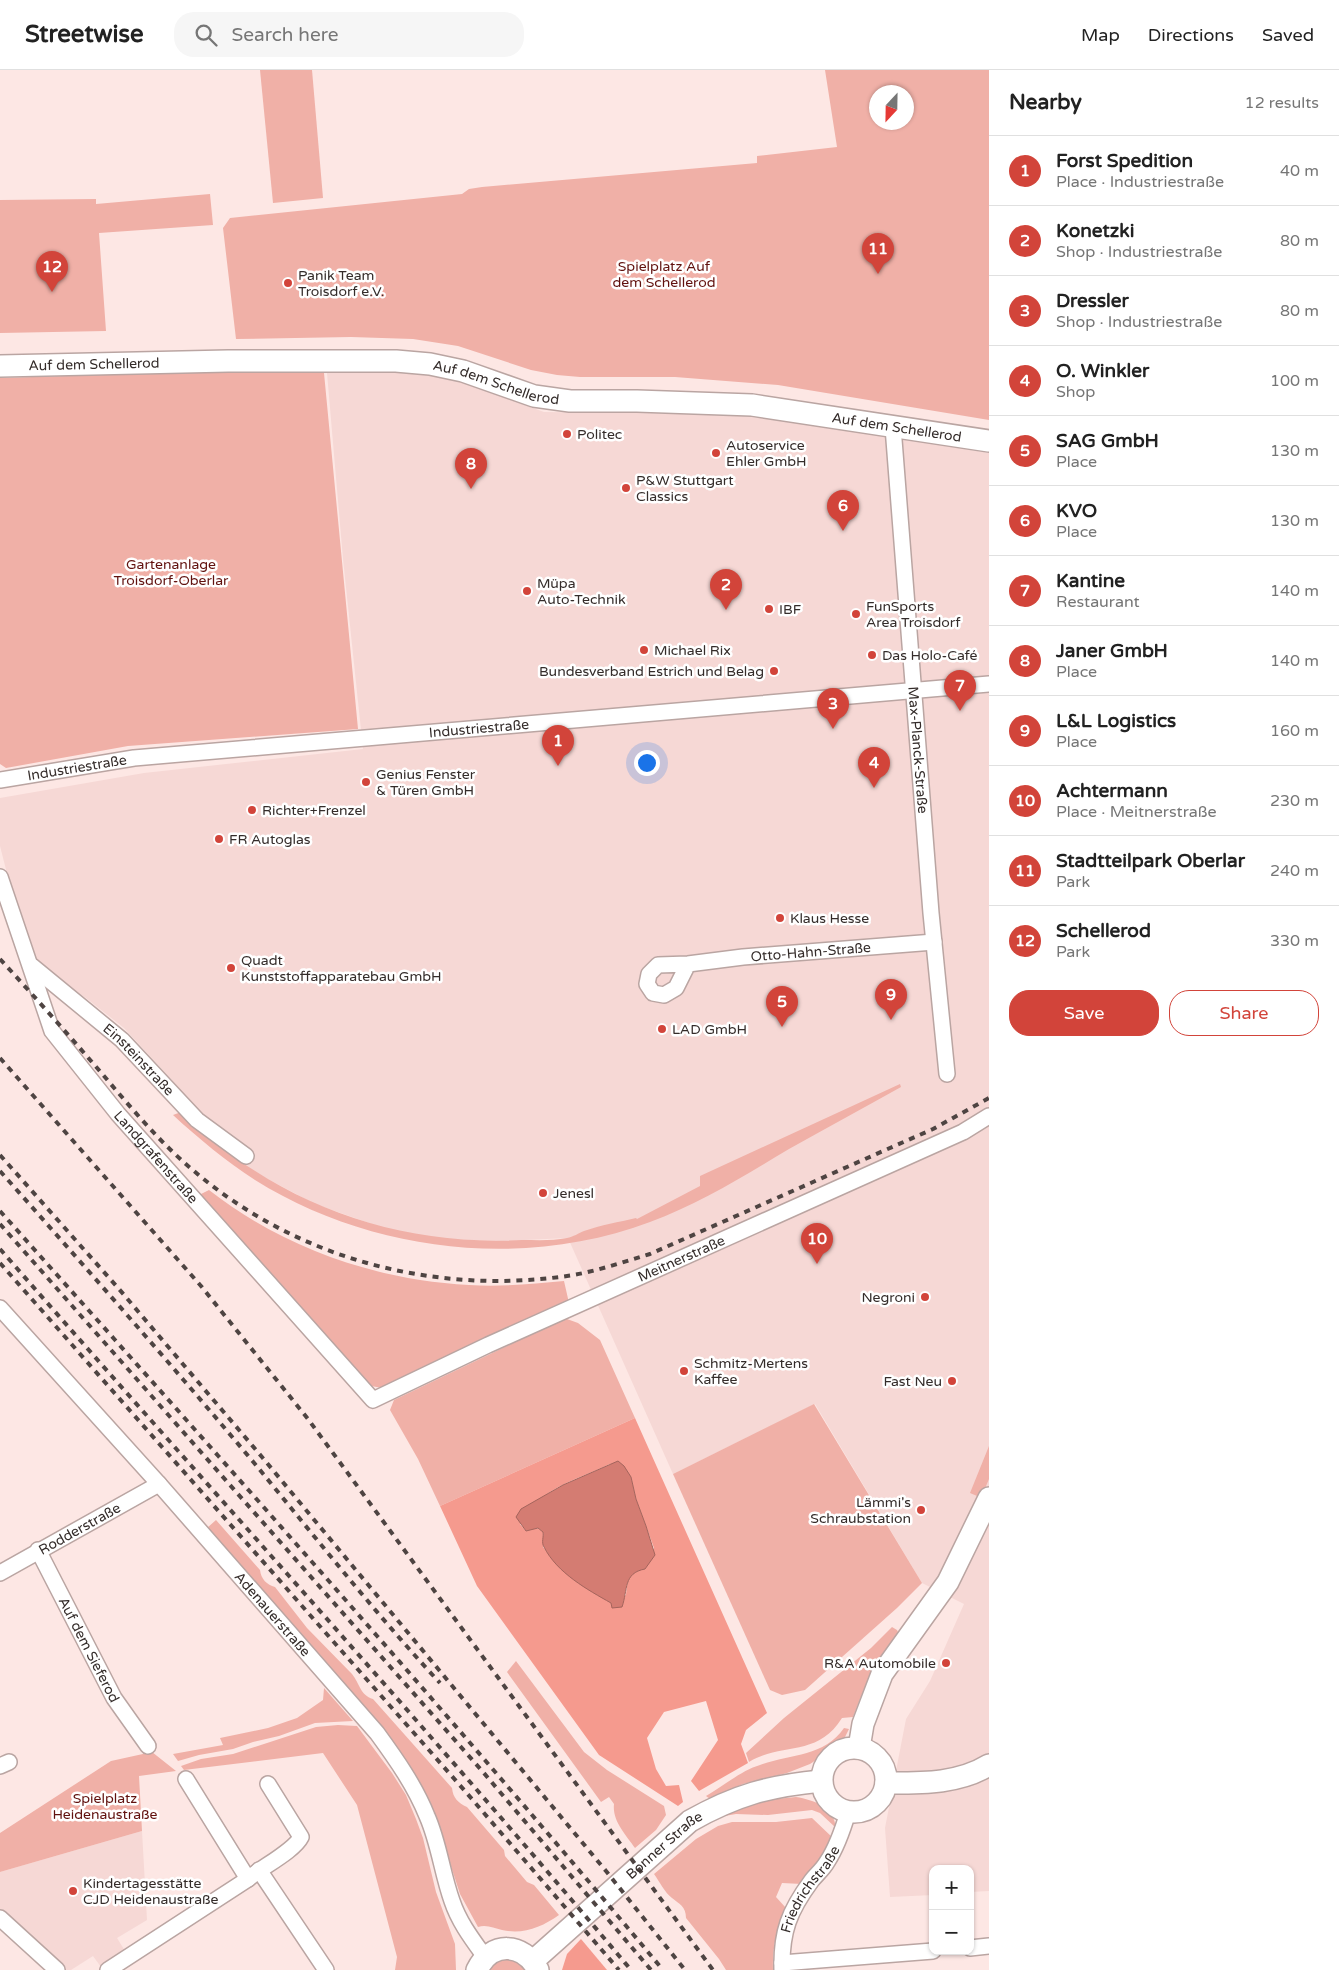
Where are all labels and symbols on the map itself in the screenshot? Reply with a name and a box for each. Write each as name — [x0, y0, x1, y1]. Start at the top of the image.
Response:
north arrow — [869, 85, 914, 130]
pin: 11 — [862, 233, 894, 274]
pin: 12 — [36, 251, 68, 292]
park label: Spielplatz Auf dem Schellerod — [612, 258, 716, 291]
place label: Panik Team Troisdorf e.V. — [298, 267, 384, 300]
marker: Panik Team Troisdorf e.V. — [282, 277, 294, 289]
street label: Auf dem Schellerod — [28, 354, 160, 374]
street label: Auf dem Schellerod — [431, 356, 560, 408]
street label: Auf dem Schellerod — [831, 409, 963, 445]
place label: Politec — [577, 426, 622, 443]
marker: Politec — [561, 428, 573, 440]
place label: Autoservice Ehler GmbH — [726, 437, 807, 470]
marker: Autoservice Ehler GmbH — [710, 447, 722, 459]
pin: 8 — [455, 448, 487, 489]
place label: P&W Stuttgart Classics — [636, 472, 734, 505]
marker: P&W Stuttgart Classics — [620, 482, 632, 494]
pin: 6 — [827, 490, 859, 531]
park label: Gartenanlage Troisdorf-Oberlar — [114, 556, 229, 589]
pin: 2 — [710, 569, 742, 610]
place label: Müpa Auto-Technik — [537, 575, 626, 608]
marker: Müpa Auto-Technik — [521, 585, 533, 597]
place label: FunSports Area Troisdorf — [866, 598, 961, 631]
place label: IBF — [779, 601, 802, 618]
marker: IBF — [763, 603, 775, 615]
marker: FunSports Area Troisdorf — [850, 608, 862, 620]
place label: Michael Rix — [654, 642, 731, 659]
marker: Michael Rix — [638, 644, 650, 656]
place label: Das Holo-Café — [882, 647, 978, 664]
marker: Das Holo-Café — [866, 649, 878, 661]
place label: Bundesverband Estrich und Belag — [539, 663, 764, 680]
marker: Bundesverband Estrich und Belag — [768, 665, 780, 677]
pin: 7 — [944, 670, 976, 711]
street label: Max-Planck-Straße — [905, 686, 932, 814]
pin: 3 — [817, 688, 849, 729]
street label: Industriestraße — [428, 715, 530, 741]
pin: 1 — [542, 725, 574, 766]
pin: 4 — [858, 747, 890, 788]
your location — [634, 750, 660, 776]
street label: Industriestraße — [26, 751, 128, 784]
place label: Genius Fenster & Türen GmbH — [376, 766, 476, 799]
marker: Genius Fenster & Türen GmbH — [360, 776, 372, 788]
place label: Richter+Frenzel — [262, 802, 366, 819]
marker: Richter+Frenzel — [246, 804, 258, 816]
place label: FR Autoglas — [229, 831, 311, 848]
marker: FR Autoglas — [213, 833, 225, 845]
place label: Klaus Hesse — [790, 910, 869, 927]
marker: Klaus Hesse — [774, 912, 786, 924]
street label: Otto-Hahn-Straße — [750, 938, 872, 965]
place label: Quadt Kunststoffapparatebau GmbH — [241, 952, 442, 985]
marker: Quadt Kunststoffapparatebau GmbH — [225, 962, 237, 974]
pin: 9 — [875, 979, 907, 1020]
pin: 5 — [766, 986, 798, 1027]
street label: Einsteinstraße — [100, 1020, 178, 1099]
place label: LAD GmbH — [672, 1021, 747, 1038]
marker: LAD GmbH — [656, 1023, 668, 1035]
street label: Landgrafenstraße — [110, 1107, 202, 1207]
place label: Jenesl — [553, 1185, 594, 1202]
marker: Jenesl — [537, 1187, 549, 1199]
pin: 10 — [801, 1223, 833, 1264]
street label: Meitnerstraße — [635, 1231, 728, 1285]
place label: Negroni — [862, 1289, 915, 1306]
marker: Negroni — [919, 1291, 931, 1303]
place label: Schmitz-Mertens Kaffee — [694, 1355, 808, 1388]
marker: Schmitz-Mertens Kaffee — [678, 1365, 690, 1377]
place label: Fast Neu — [884, 1373, 942, 1390]
marker: Fast Neu — [946, 1375, 958, 1387]
place label: Lämmi's Schraubstation — [810, 1494, 911, 1527]
street label: Rodderstraße — [35, 1499, 123, 1558]
marker: Lämmi's Schraubstation — [915, 1504, 927, 1516]
street label: Adenauerstraße — [231, 1568, 315, 1660]
street label: Auf dem Sieferod — [55, 1594, 123, 1705]
place label: R&A Automobile — [824, 1655, 936, 1672]
marker: R&A Automobile — [940, 1657, 952, 1669]
park label: Spielplatz Heidenaustraße — [52, 1790, 158, 1823]
street label: Bonner Straße — [622, 1807, 705, 1883]
street label: Friedrichstraße — [777, 1843, 843, 1935]
place label: Kindertagesstätte CJD Heidenaustraße — [83, 1875, 219, 1908]
marker: Kindertagesstätte CJD Heidenaustraße — [67, 1885, 79, 1897]

